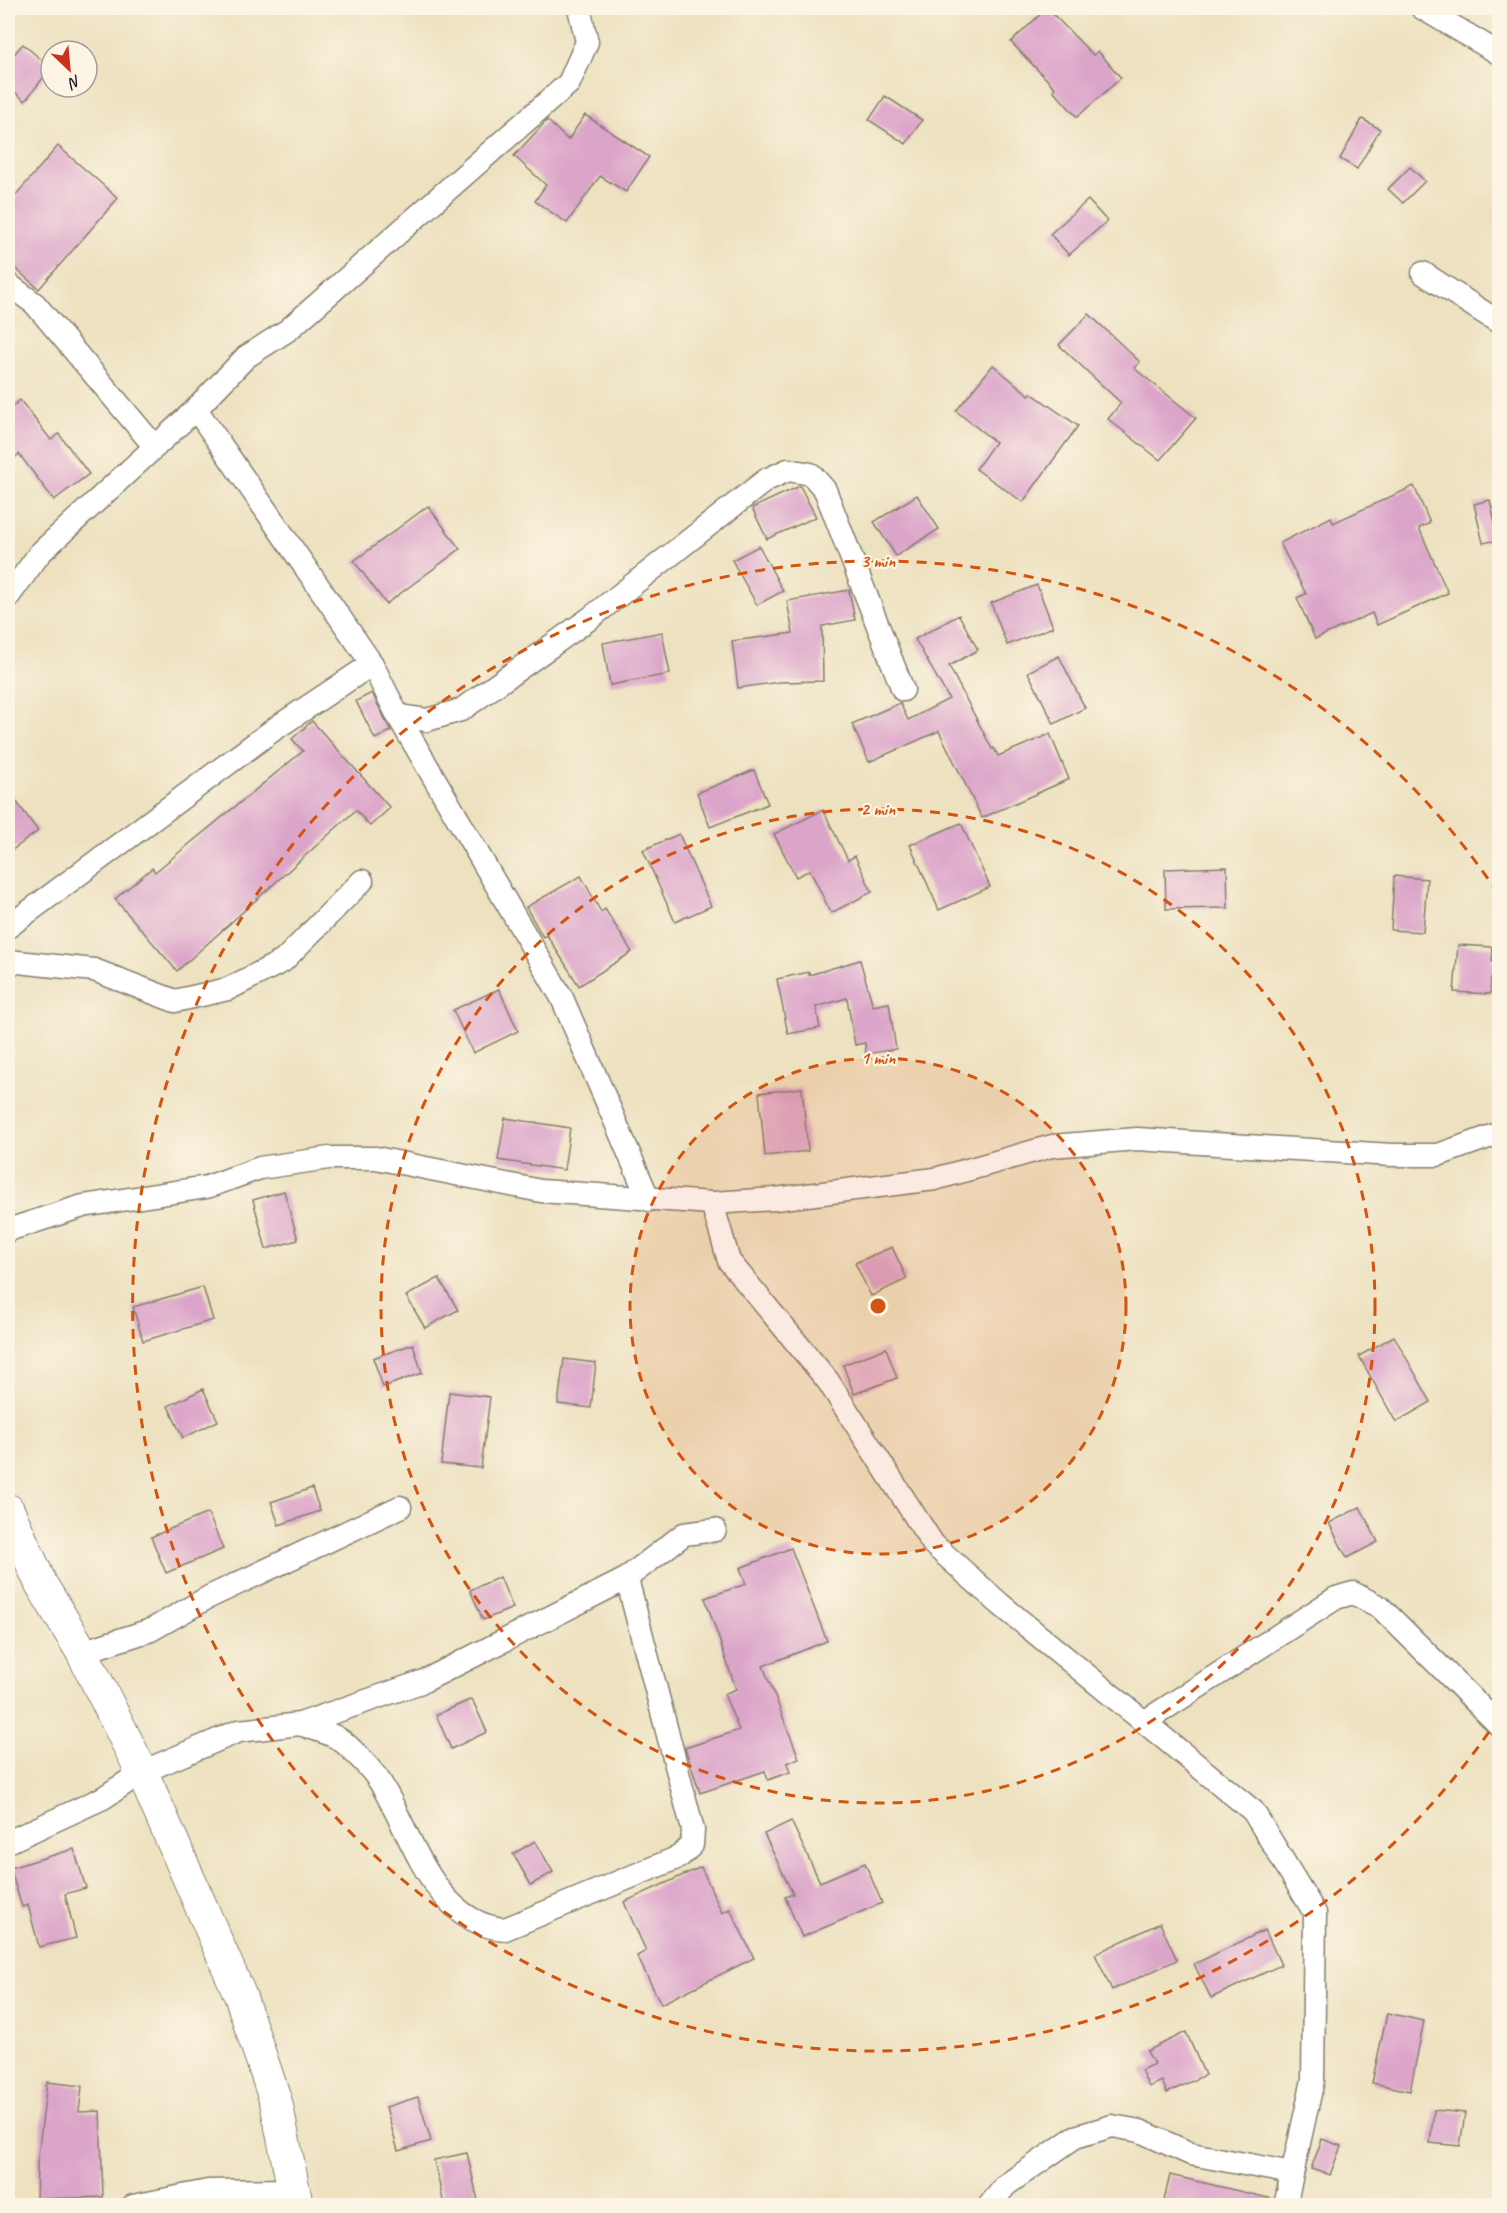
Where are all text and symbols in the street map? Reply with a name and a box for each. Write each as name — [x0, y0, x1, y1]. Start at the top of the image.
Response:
north arrow — [39, 39, 99, 99]
text: N — [64, 70, 84, 94]
text: 3 min — [861, 550, 896, 572]
text: 2 min — [861, 798, 896, 820]
text: 1 min — [861, 1047, 896, 1069]
centre of rings — [868, 1296, 888, 1316]

